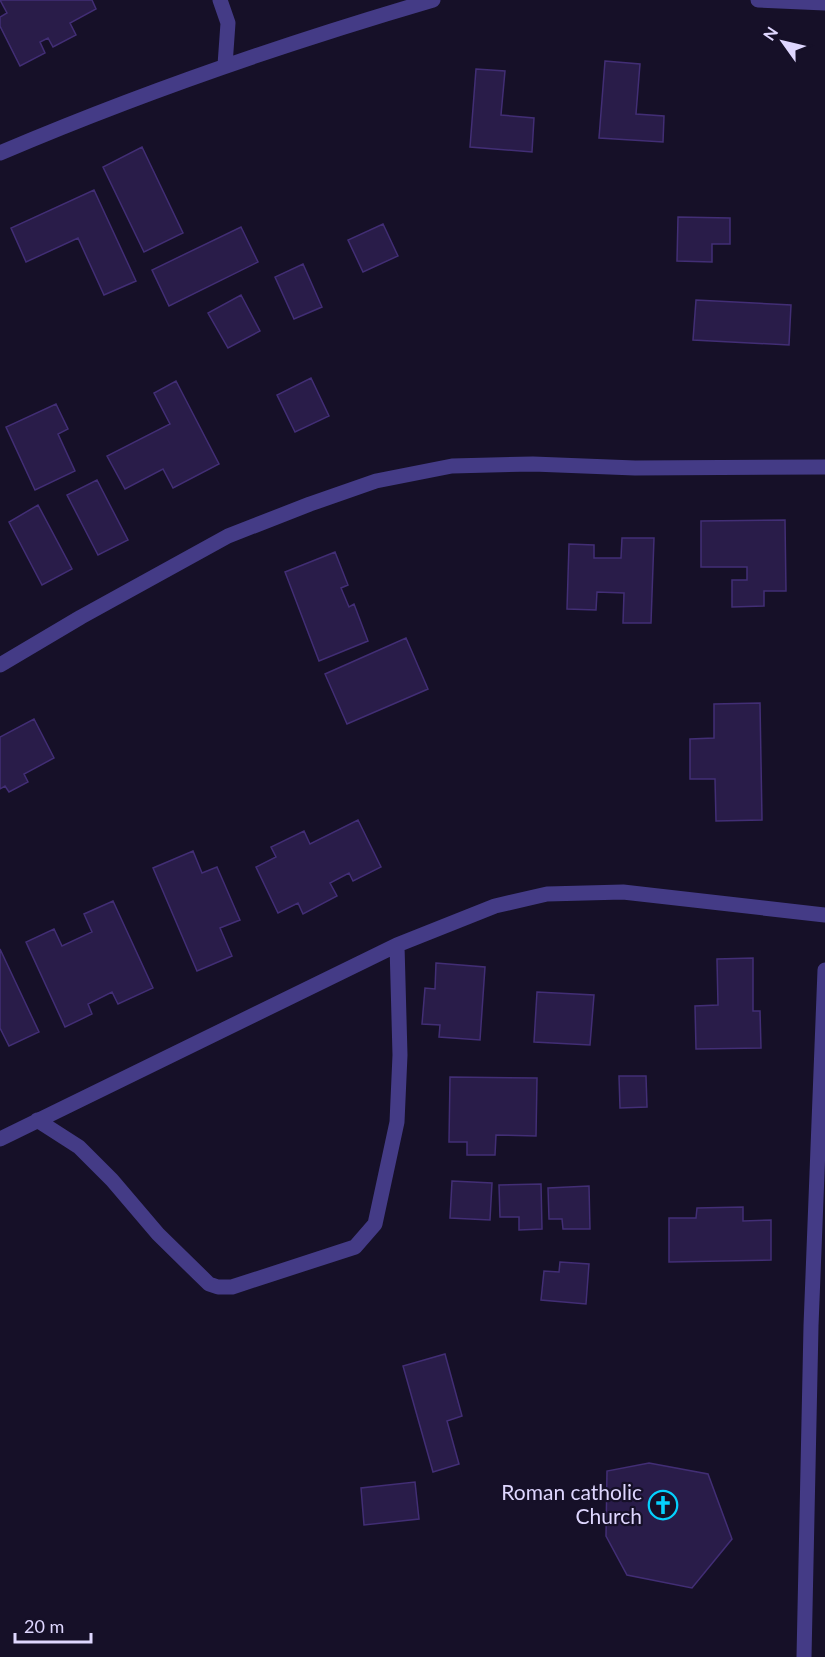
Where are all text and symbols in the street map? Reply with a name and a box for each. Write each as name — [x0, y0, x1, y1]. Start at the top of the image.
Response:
north arrow — [753, 12, 813, 72]
text: N — [759, 23, 781, 44]
place label: Roman catholic Church — [501, 1479, 642, 1528]
church icon: Roman catholic Church — [647, 1489, 679, 1521]
scale bar — [15, 1606, 92, 1644]
text: 20 m — [24, 1615, 64, 1637]

